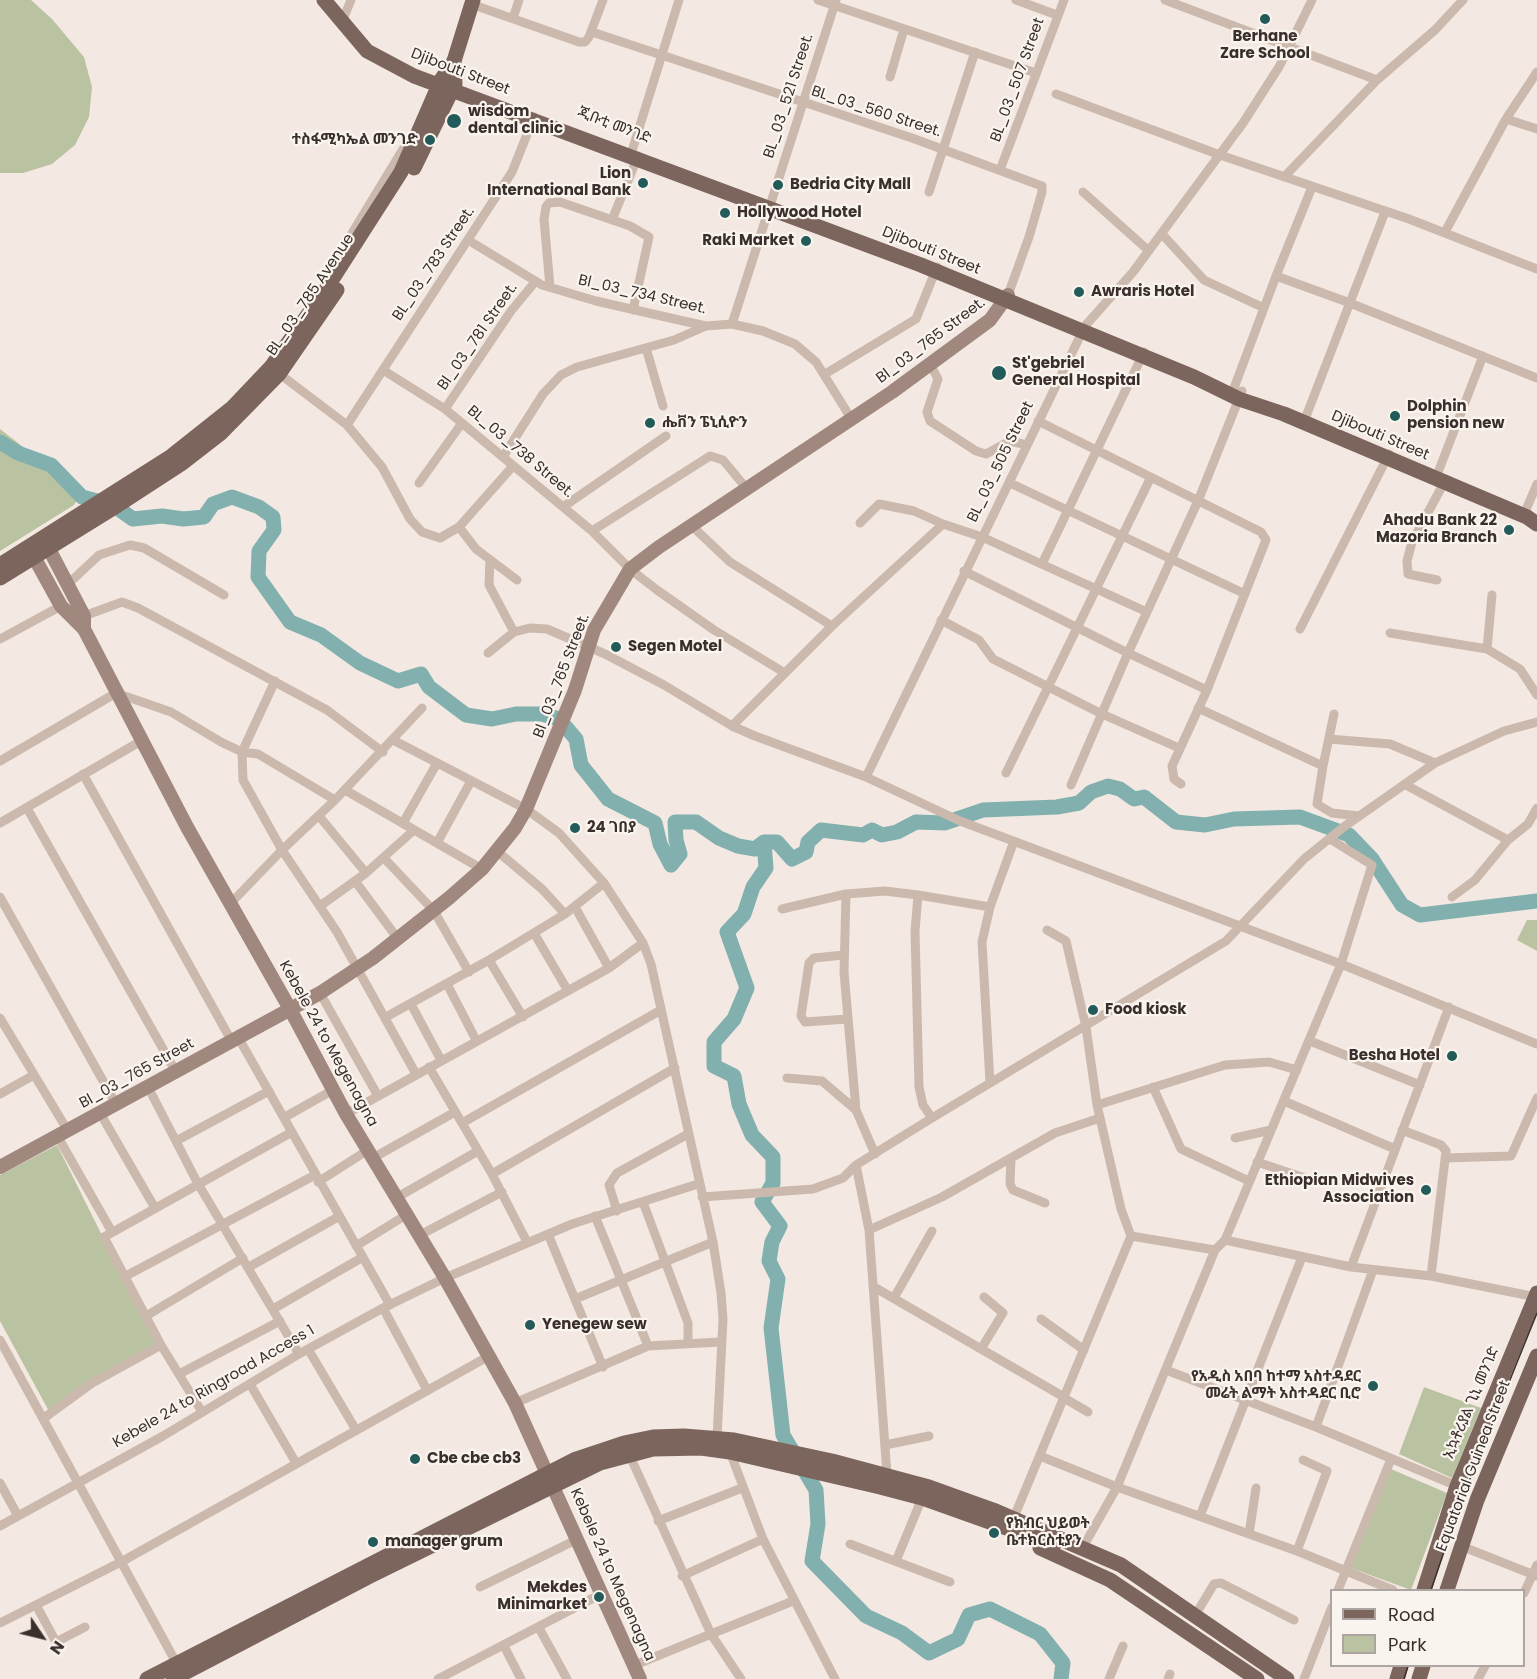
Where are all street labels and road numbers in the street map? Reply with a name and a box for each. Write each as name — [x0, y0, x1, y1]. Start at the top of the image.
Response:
street label: BL_03_507 Street — [987, 15, 1049, 145]
street label: BL_03_521 Street. — [760, 31, 818, 161]
street label: Djibouti Street — [408, 45, 512, 99]
street label: BL_03_560 Street. — [809, 83, 943, 141]
street label: ጂቡቲ መንገድ — [575, 104, 653, 148]
street label: BL_03_783 Street. — [389, 204, 479, 324]
street label: Djibouti Street — [879, 223, 983, 279]
street label: BL_03_785 Avenue — [263, 231, 359, 359]
street label: Bl_03_734 Street. — [576, 272, 708, 318]
street label: Bl_03_781 Street. — [434, 280, 522, 394]
street label: Bl_03_765 Street. — [873, 294, 989, 388]
street label: BL_03_505 Street — [964, 399, 1038, 525]
street label: BL_03_738 Street. — [463, 402, 577, 502]
street label: Djibouti Street — [1328, 407, 1432, 465]
street label: Bl_03_765 Street. — [530, 611, 594, 741]
street label: Kebele 24 to Megenagna — [275, 958, 381, 1130]
street label: Bl_03_765 Street — [77, 1035, 197, 1113]
street label: Kebele 24 to Ringroad Access 1 — [110, 1322, 318, 1452]
street label: ኢኳቶሪያል ጊኒ መንገድ — [1440, 1344, 1504, 1462]
street label: Equatorial Guinea Street — [1433, 1378, 1515, 1554]
street label: Kebele 24 to Megenagna — [566, 1486, 658, 1664]

